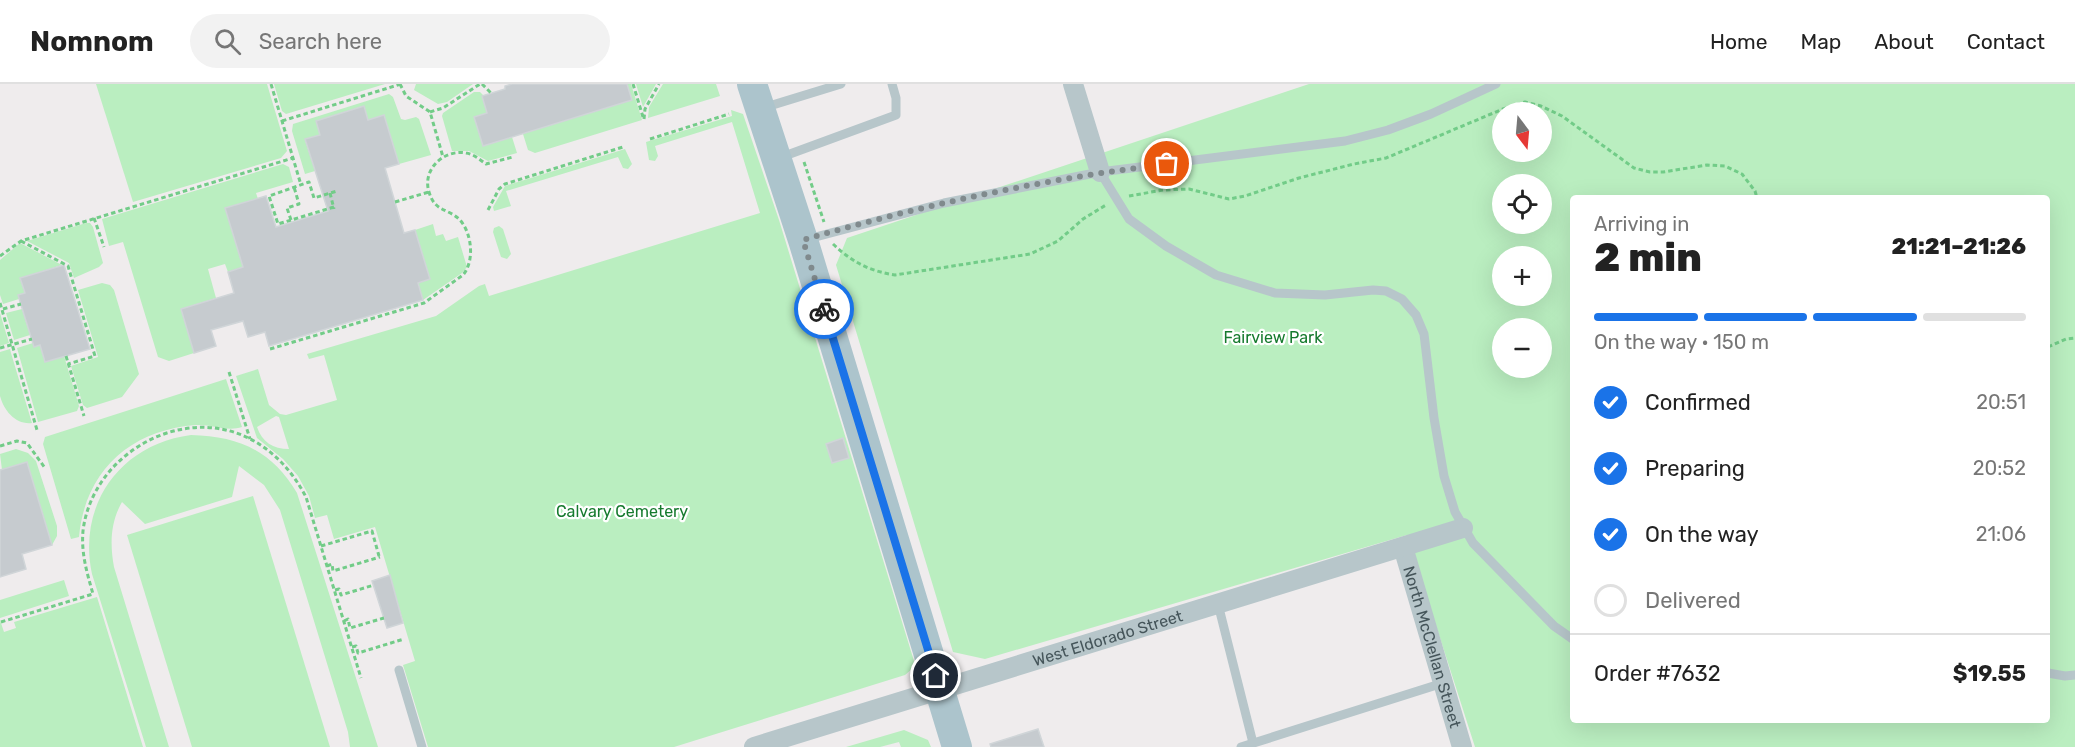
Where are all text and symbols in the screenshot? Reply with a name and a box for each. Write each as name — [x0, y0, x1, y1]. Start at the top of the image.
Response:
search box — [190, 14, 610, 68]
text: Nomnom — [30, 25, 154, 58]
icon: search — [211, 25, 244, 58]
text: Search here — [259, 28, 382, 55]
text: Home — [1710, 29, 1767, 54]
text: Map — [1800, 29, 1841, 54]
text: About — [1874, 29, 1934, 54]
text: Contact — [1967, 29, 2045, 54]
north arrow — [1492, 102, 1552, 162]
map controls — [1492, 102, 1552, 378]
pin — [1141, 138, 1192, 189]
icon: bag — [1150, 147, 1183, 180]
button: locate — [1492, 174, 1552, 234]
text: Arriving in — [1594, 212, 1689, 236]
text: 21:21–21:26 — [1891, 233, 2026, 260]
text: 2 min — [1594, 235, 1702, 281]
button: + — [1492, 246, 1552, 306]
courier — [794, 279, 854, 339]
icon: bike — [808, 293, 841, 326]
button: − — [1492, 318, 1552, 378]
park label: Fairview Park — [1224, 328, 1323, 347]
text: On the way · 150 m — [1594, 330, 1769, 354]
icon: check — [1594, 386, 1627, 419]
text: Confirmed — [1645, 389, 1751, 416]
text: 20:51 — [1976, 390, 2026, 414]
icon: check — [1594, 452, 1627, 485]
text: Preparing — [1645, 455, 1745, 482]
text: 20:52 — [1973, 456, 2026, 480]
park label: Calvary Cemetery — [556, 502, 688, 521]
icon: check — [1594, 518, 1627, 551]
text: On the way — [1645, 521, 1759, 548]
text: 21:06 — [1976, 522, 2026, 546]
street label: North McClellan Street — [1399, 564, 1465, 730]
text: Delivered — [1645, 587, 1741, 614]
street label: West Eldorado Street — [1030, 606, 1185, 670]
pin — [910, 650, 961, 701]
icon: home — [919, 659, 952, 692]
text: Order #7632 — [1594, 660, 1721, 687]
text: $19.55 — [1953, 660, 2026, 687]

